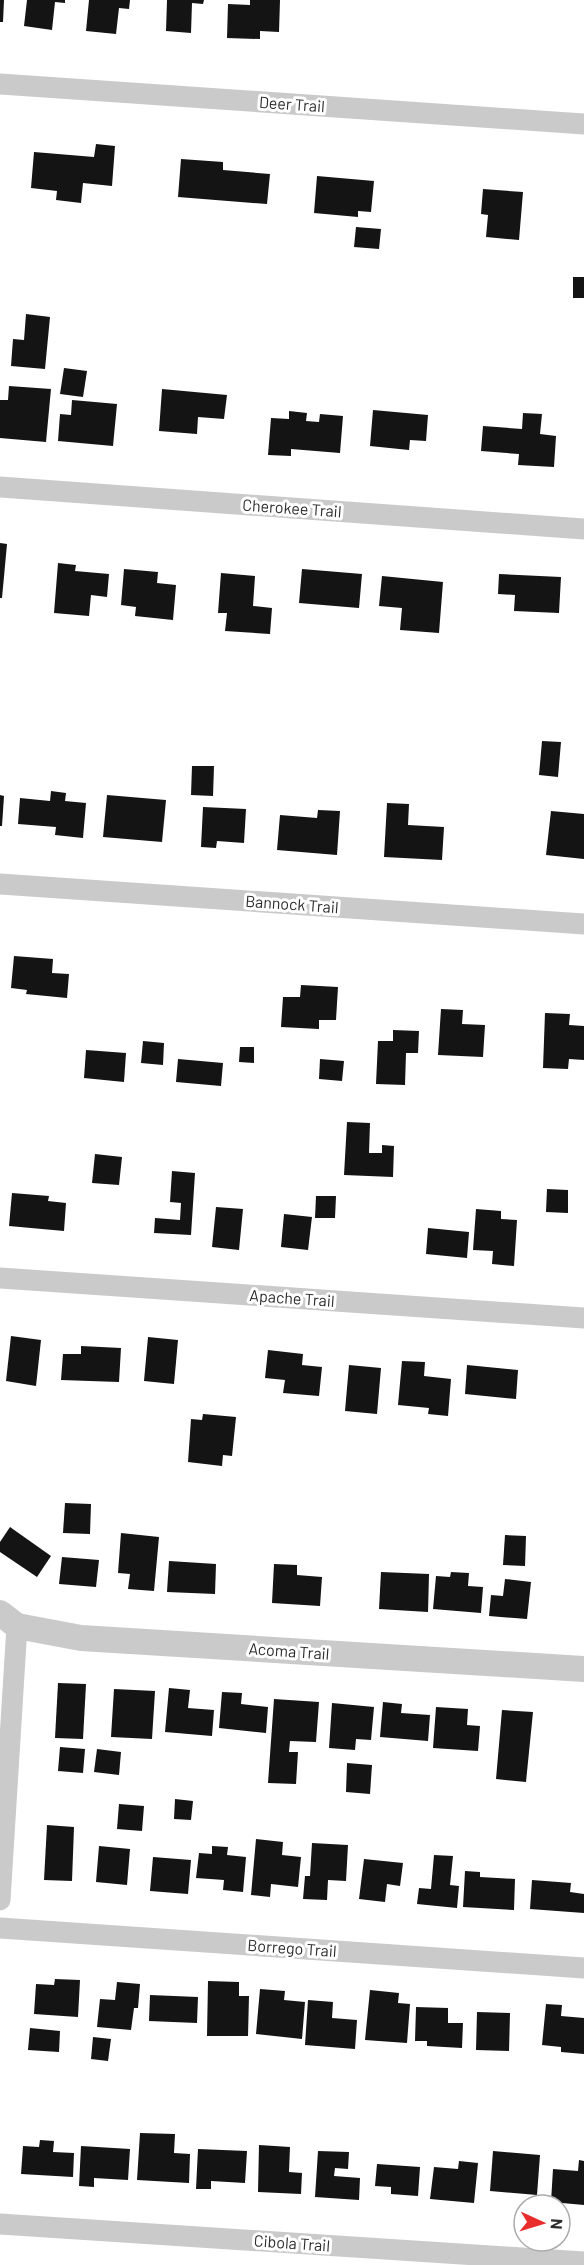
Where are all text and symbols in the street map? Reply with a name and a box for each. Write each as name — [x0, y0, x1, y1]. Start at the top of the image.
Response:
street label: Deer Trail — [258, 92, 326, 115]
street label: Cherokee Trail — [242, 495, 342, 520]
street label: Bannock Trail — [245, 891, 339, 916]
street label: Apache Trail — [249, 1285, 335, 1310]
street label: Acoma Trail — [248, 1638, 330, 1663]
street label: Borrego Trail — [247, 1935, 337, 1960]
north arrow — [512, 2193, 572, 2253]
text: N — [548, 2218, 567, 2230]
street label: Cibola Trail — [253, 2230, 331, 2255]

